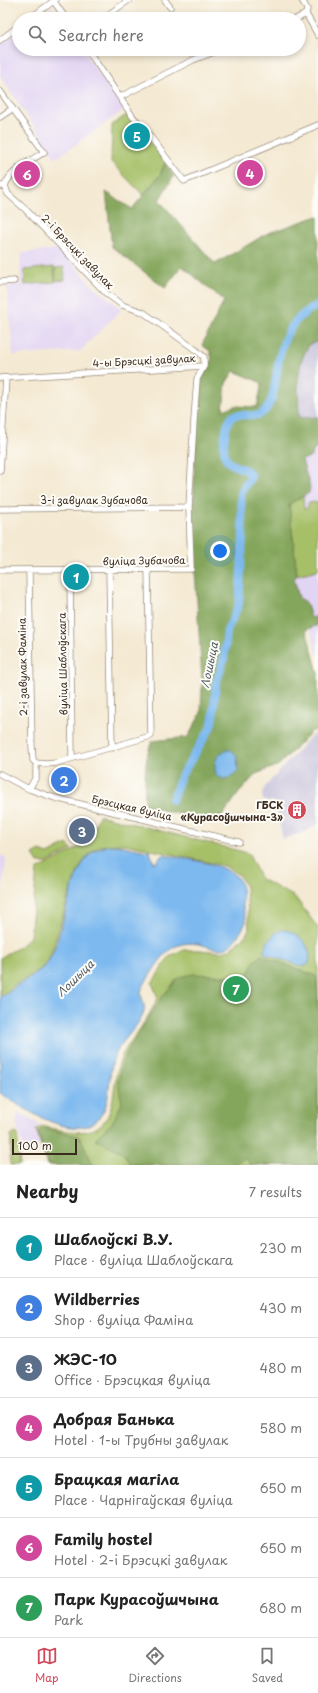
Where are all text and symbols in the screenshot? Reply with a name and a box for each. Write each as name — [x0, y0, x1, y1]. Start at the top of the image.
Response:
search box — [12, 12, 306, 56]
icon: search — [26, 23, 48, 45]
text: Search here — [58, 23, 144, 46]
pin: 5 — [124, 121, 150, 151]
pin: 4 — [237, 158, 263, 188]
pin: 6 — [14, 159, 40, 189]
street label: 2-і Брэсцкі завулак — [38, 210, 118, 292]
street label: 4-ы Брэсцкі завулак — [92, 350, 196, 371]
street label: 3-і завулак Зубачова — [40, 492, 148, 508]
your location — [210, 541, 230, 561]
street label: вуліца Зубачова — [103, 552, 186, 569]
pin: 1 — [63, 562, 89, 592]
street label: вуліца Шаблоўскага — [54, 612, 71, 716]
street label: 2-і завулак Фаміна — [14, 617, 31, 716]
water label: Лошыца — [196, 640, 222, 689]
pin: 2 — [51, 765, 77, 795]
street label: Брэсцкая вуліца — [90, 790, 174, 825]
place label: ГБСК «Курасоўшчына-3» — [180, 797, 283, 824]
building icon: ГБСК «Курасоўшчына-3» — [286, 799, 308, 821]
pin: 3 — [69, 816, 95, 846]
water label: Лошыца — [52, 956, 98, 1000]
pin: 7 — [223, 974, 249, 1004]
scale bar — [12, 1137, 77, 1156]
text: 100 m — [18, 1137, 52, 1154]
text: Nearby — [16, 1178, 78, 1204]
text: 7 results — [249, 1182, 302, 1201]
text: Шаблоўскі В.У. — [54, 1227, 173, 1250]
text: 1 — [26, 1238, 32, 1257]
text: 230 m — [260, 1238, 302, 1257]
text: Place · вуліца Шаблоўскага — [54, 1250, 233, 1269]
text: Wildberries — [54, 1287, 140, 1310]
text: 2 — [24, 1298, 34, 1317]
text: 430 m — [260, 1298, 302, 1317]
text: Shop · вуліца Фаміна — [54, 1310, 193, 1329]
text: ЖЭС-10 — [54, 1347, 117, 1370]
text: 3 — [25, 1358, 33, 1377]
text: 480 m — [260, 1358, 302, 1377]
text: Office · Брэсцкая вуліца — [54, 1370, 210, 1389]
text: Добрая Банька — [54, 1407, 175, 1430]
text: 4 — [25, 1418, 33, 1437]
text: 580 m — [260, 1418, 302, 1437]
text: Hotel · 1-ы Трубны завулак — [54, 1430, 228, 1449]
text: Брацкая магіла — [54, 1467, 179, 1490]
text: 5 — [25, 1478, 33, 1497]
text: 650 m — [260, 1478, 302, 1497]
text: Place · Чарнігаўская вуліца — [54, 1490, 233, 1509]
text: Family hostel — [54, 1527, 152, 1550]
text: 6 — [24, 1538, 34, 1557]
text: 650 m — [260, 1538, 302, 1557]
text: Hotel · 2-і Брэсцкі завулак — [54, 1550, 227, 1569]
text: Парк Курасоўшчына — [54, 1587, 219, 1610]
text: 7 — [25, 1598, 33, 1617]
text: 680 m — [259, 1598, 302, 1617]
text: Park — [54, 1610, 83, 1629]
tab: Map — [35, 1645, 58, 1686]
tab: Directions — [128, 1645, 182, 1686]
tab: Saved — [252, 1645, 283, 1686]

